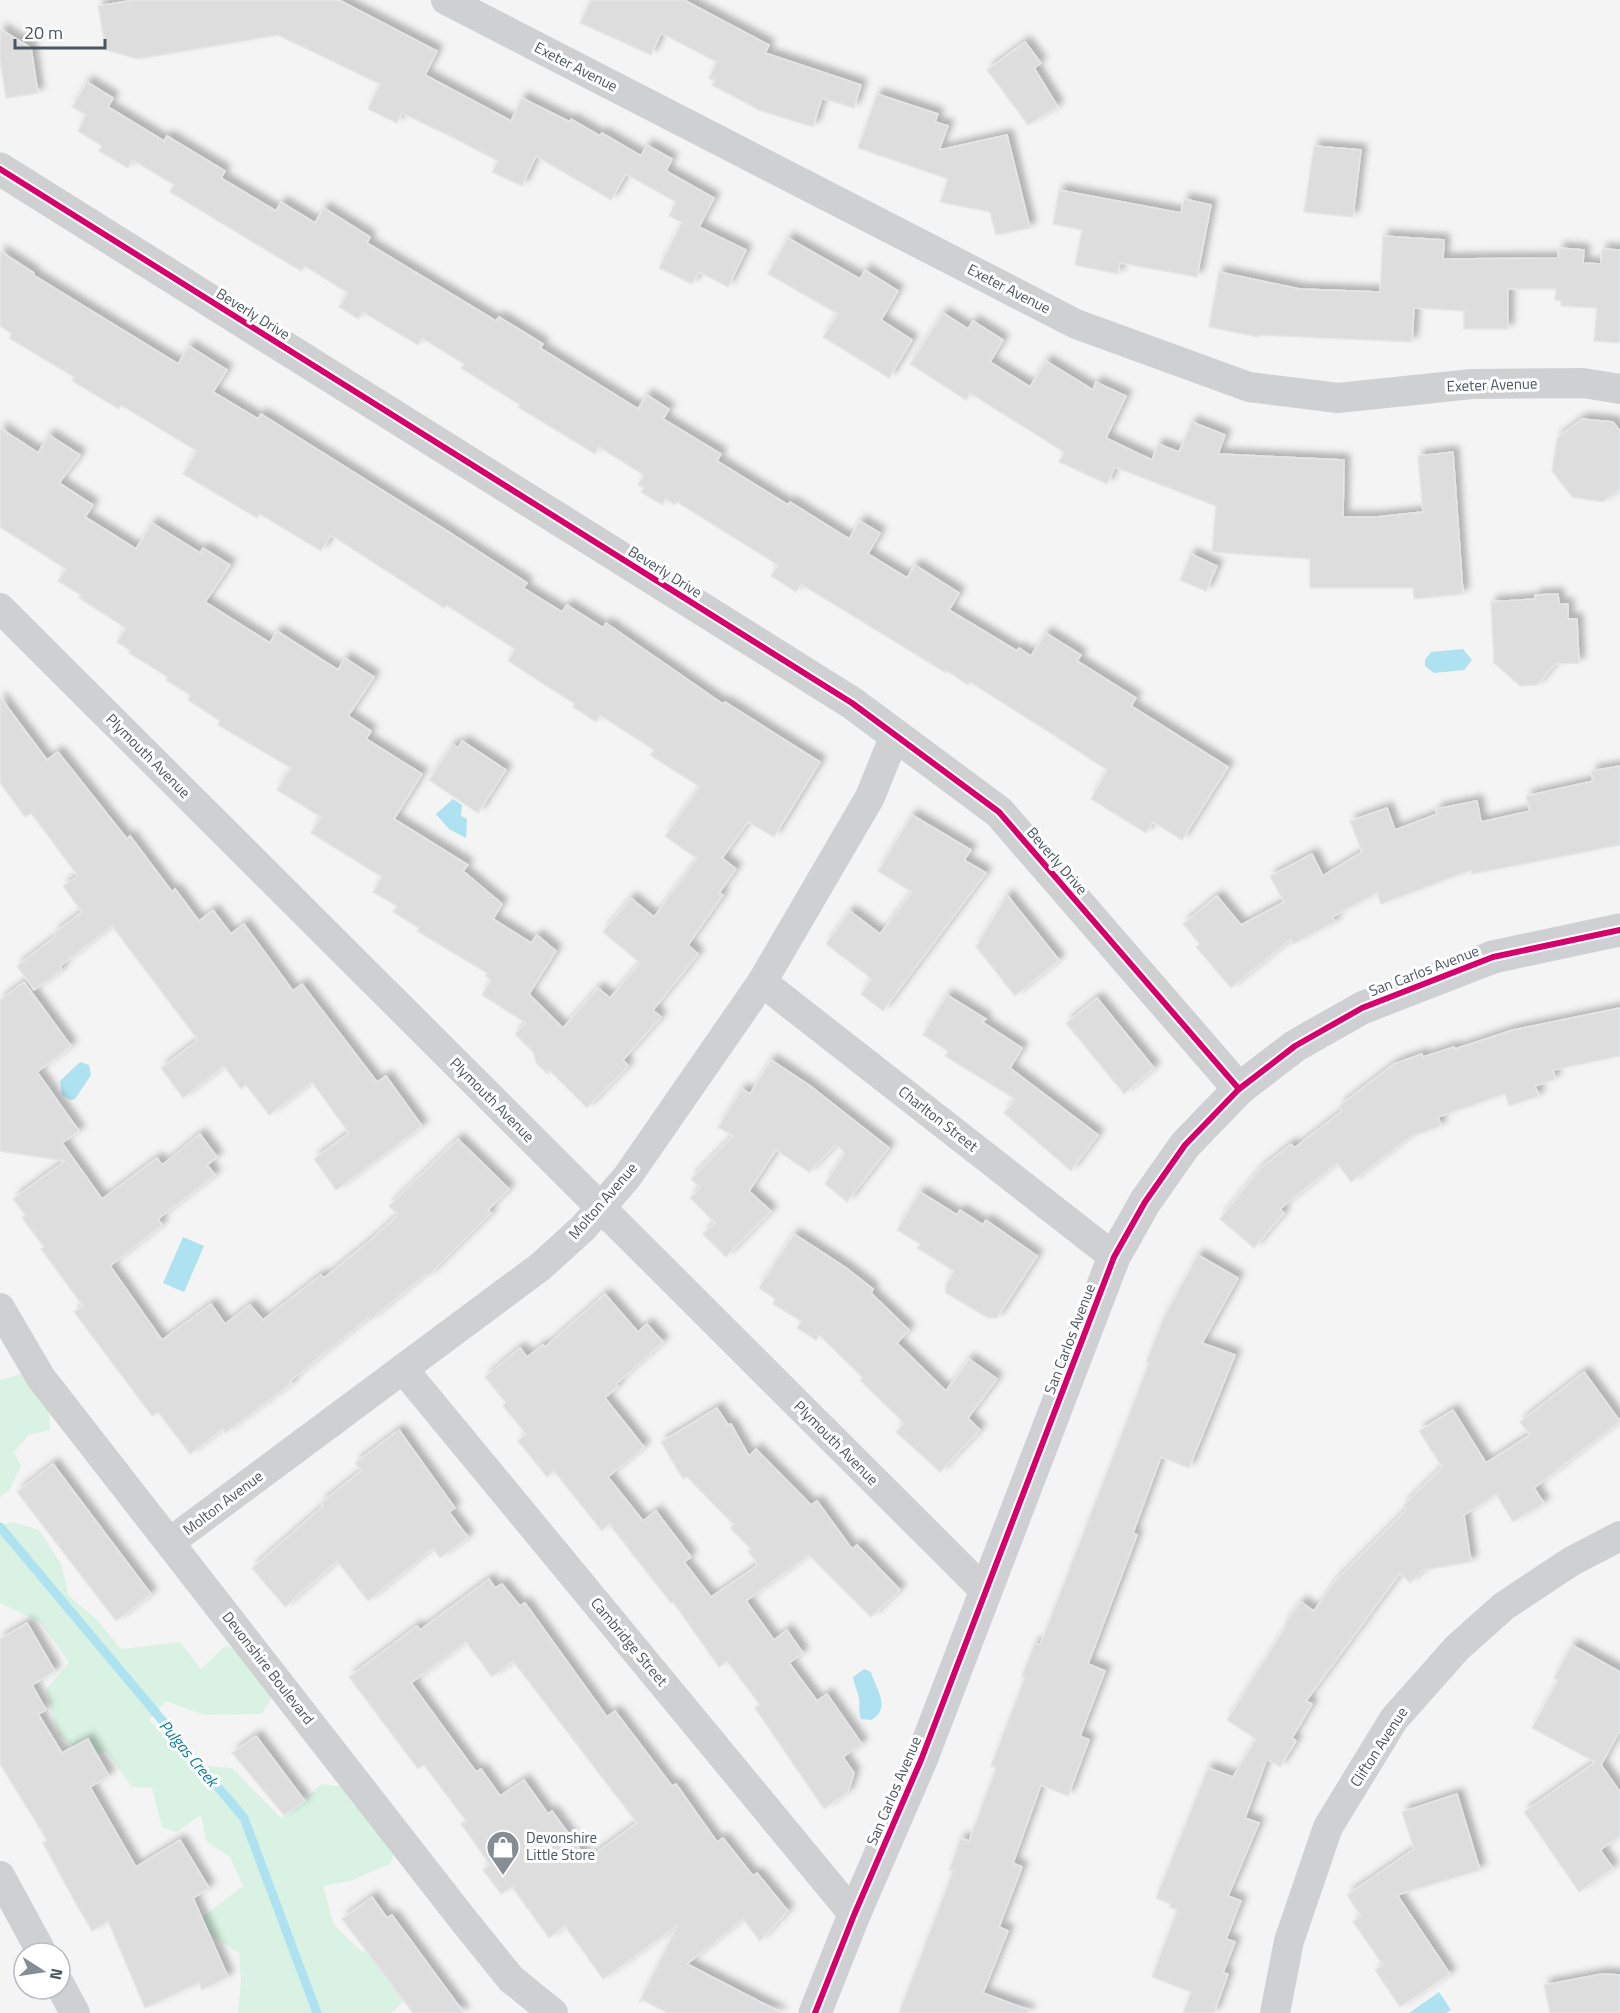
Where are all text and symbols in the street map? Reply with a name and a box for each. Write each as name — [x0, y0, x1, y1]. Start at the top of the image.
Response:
scale bar — [15, 12, 105, 50]
text: 20 m — [24, 19, 63, 46]
street label: Exeter Avenue — [531, 36, 622, 97]
street label: Exeter Avenue — [964, 258, 1055, 319]
street label: Beverly Drive — [212, 282, 295, 345]
street label: Exeter Avenue — [1446, 371, 1538, 398]
street label: Beverly Drive — [624, 540, 707, 603]
street label: Plymouth Avenue — [101, 708, 196, 803]
street label: Beverly Drive — [1021, 822, 1093, 900]
street label: San Carlos Avenue — [1365, 939, 1482, 1002]
street label: Plymouth Avenue — [445, 1052, 540, 1147]
street label: Charlton Street — [894, 1080, 984, 1158]
street label: Molton Avenue — [563, 1157, 643, 1244]
street label: San Carlos Avenue — [1038, 1280, 1101, 1397]
street label: Plymouth Avenue — [789, 1395, 884, 1490]
street label: Molton Avenue — [178, 1465, 268, 1540]
street label: Cambridge Street — [585, 1592, 674, 1692]
street label: Devonshire Boulevard — [217, 1606, 320, 1729]
street label: Clifton Avenue — [1344, 1702, 1413, 1791]
water label: Pulgas Creek — [154, 1714, 225, 1793]
street label: San Carlos Avenue — [860, 1733, 927, 1849]
place label: Devonshire Little Store — [526, 1826, 597, 1866]
shop icon: Devonshire Little Store — [485, 1829, 521, 1876]
north arrow — [12, 1941, 72, 2001]
text: N — [44, 1966, 70, 1982]

